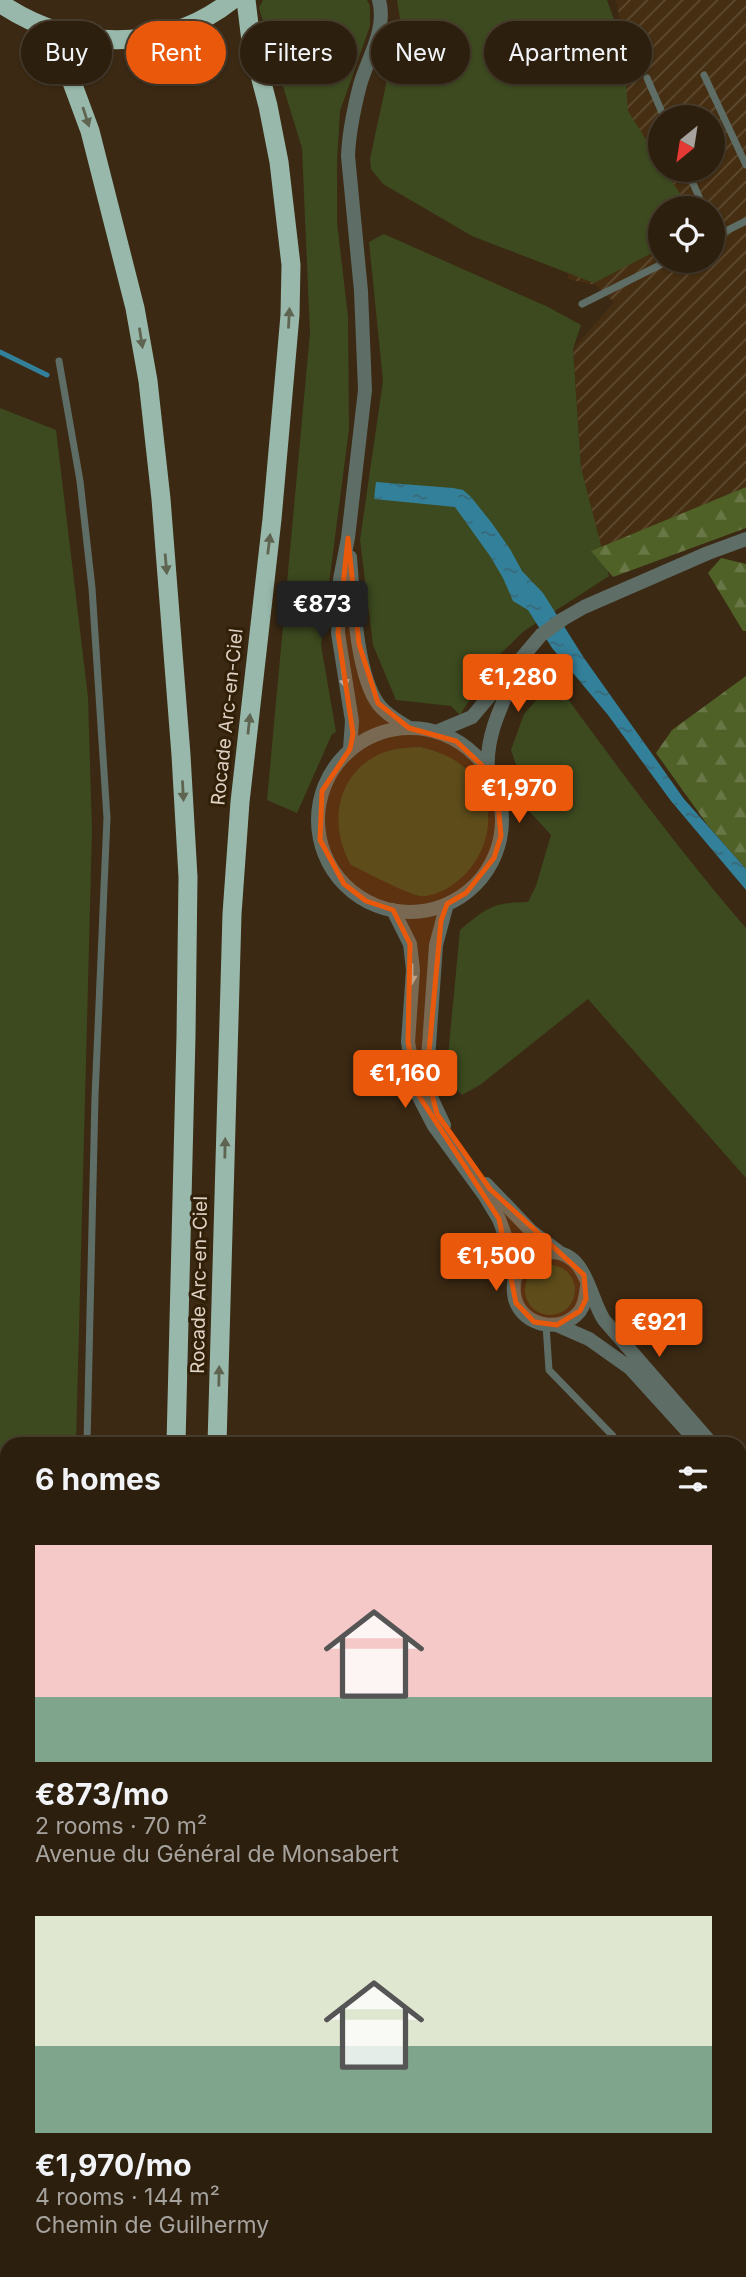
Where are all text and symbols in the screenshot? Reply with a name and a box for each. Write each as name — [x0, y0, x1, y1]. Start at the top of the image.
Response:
chip: Buy — [21, 21, 112, 84]
chip: Rent — [126, 21, 226, 84]
chip: Filters — [240, 21, 357, 84]
chip: New — [371, 21, 470, 84]
chip: Apartment — [484, 21, 652, 84]
north arrow — [648, 105, 724, 182]
map controls — [648, 105, 725, 273]
one-way arrow — [81, 107, 92, 128]
button: locate — [648, 196, 725, 273]
one-way arrow — [284, 307, 295, 329]
one-way arrow — [136, 327, 147, 349]
one-way arrow — [264, 533, 275, 555]
one-way arrow — [161, 553, 172, 575]
pin: €873 — [281, 582, 363, 641]
text: €873 — [293, 590, 351, 618]
street label: Rocade Arc-en-Ciel — [206, 627, 248, 807]
pin: €1,280 — [461, 654, 575, 714]
text: €1,280 — [479, 663, 557, 691]
one-way arrow — [339, 667, 350, 689]
one-way arrow — [243, 713, 254, 735]
pin: €1,970 — [462, 766, 576, 825]
text: €1,970 — [481, 774, 557, 802]
one-way arrow — [178, 780, 189, 802]
one-way arrow — [406, 963, 418, 985]
pin: €1,160 — [348, 1050, 462, 1110]
text: €1,160 — [369, 1059, 441, 1087]
one-way arrow — [219, 1137, 230, 1159]
street label: Rocade Arc-en-Ciel — [186, 1196, 212, 1374]
pin: €1,500 — [439, 1234, 553, 1293]
text: €1,500 — [457, 1242, 535, 1270]
pin: €921 — [618, 1300, 700, 1359]
text: €921 — [631, 1308, 687, 1336]
one-way arrow — [213, 1364, 225, 1386]
icon: filters — [674, 1460, 712, 1498]
text: 6 homes — [35, 1461, 161, 1497]
icon: home — [311, 1591, 437, 1717]
text: €873/mo — [35, 1776, 169, 1812]
text: 2 rooms · 70 m² — [35, 1812, 207, 1840]
text: Avenue du Général de Monsabert — [35, 1840, 399, 1868]
icon: home — [311, 1962, 437, 2088]
text: €1,970/mo — [35, 2147, 192, 2183]
text: 4 rooms · 144 m² — [35, 2183, 220, 2211]
text: Chemin de Guilhermy — [35, 2211, 269, 2239]

